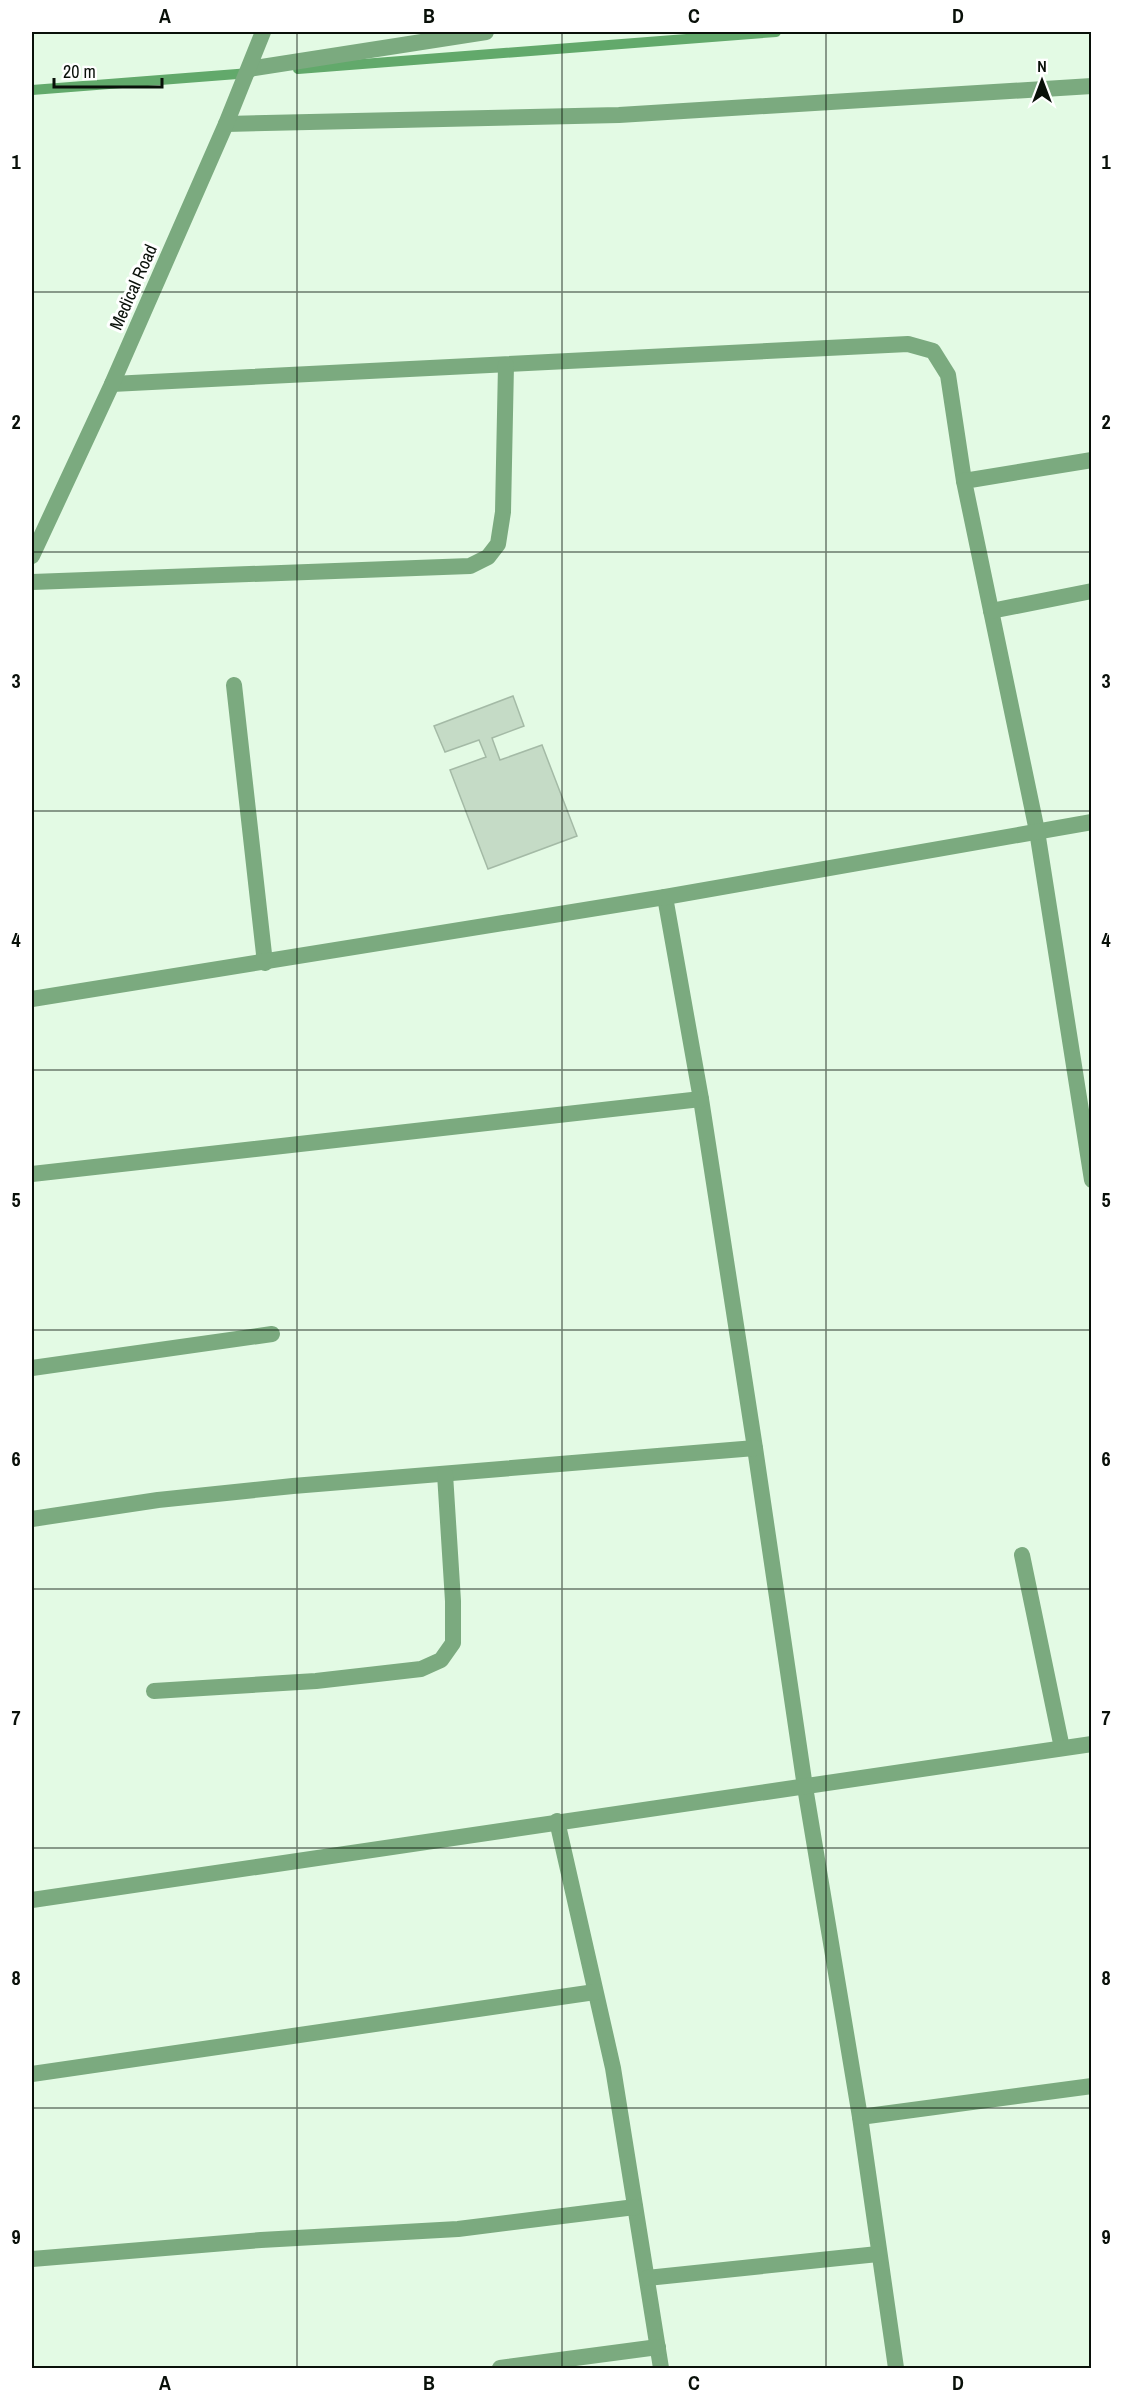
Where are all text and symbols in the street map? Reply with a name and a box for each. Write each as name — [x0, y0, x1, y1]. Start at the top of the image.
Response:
text: A — [159, 2, 171, 29]
text: B — [423, 2, 435, 29]
text: C — [688, 2, 700, 29]
text: D — [952, 2, 964, 29]
scale bar — [54, 51, 162, 89]
north arrow — [1012, 51, 1072, 111]
text: N — [1037, 55, 1047, 77]
text: 20 m — [63, 59, 96, 84]
text: 1 — [11, 148, 21, 175]
text: 1 — [1101, 148, 1111, 175]
street label: Medical Road — [103, 240, 163, 334]
text: 2 — [11, 408, 21, 435]
text: 2 — [1101, 408, 1111, 435]
text: 3 — [11, 667, 21, 694]
text: 3 — [1101, 667, 1111, 694]
text: 4 — [11, 926, 21, 953]
text: 4 — [1101, 926, 1111, 953]
text: 5 — [11, 1186, 21, 1213]
text: 5 — [1101, 1186, 1111, 1213]
text: 6 — [11, 1445, 21, 1472]
text: 6 — [1101, 1445, 1111, 1472]
text: 7 — [11, 1704, 21, 1731]
text: 7 — [1101, 1704, 1111, 1731]
text: 8 — [11, 1964, 21, 1991]
text: 8 — [1101, 1964, 1111, 1991]
text: 9 — [11, 2223, 21, 2250]
text: 9 — [1101, 2223, 1111, 2250]
text: A — [159, 2369, 171, 2396]
text: B — [423, 2369, 435, 2396]
text: C — [688, 2369, 700, 2396]
text: D — [952, 2369, 964, 2396]

